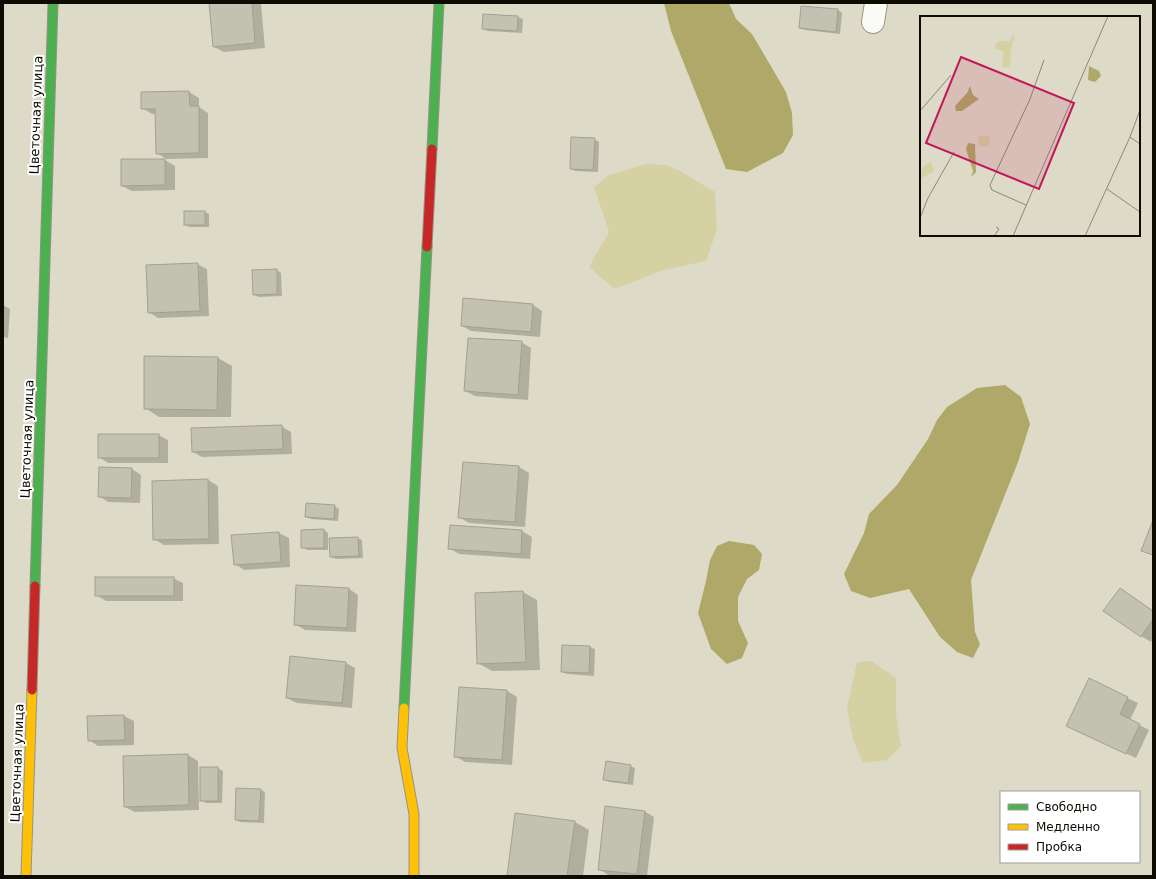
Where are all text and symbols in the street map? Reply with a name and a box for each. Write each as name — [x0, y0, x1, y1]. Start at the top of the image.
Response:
inset map — [920, 16, 1140, 236]
street label: Цветочная улица — [26, 55, 46, 175]
street label: Цветочная улица — [17, 379, 37, 499]
street label: Цветочная улица — [7, 703, 27, 823]
legend — [1000, 791, 1140, 863]
text: Свободно — [1036, 800, 1097, 814]
text: Медленно — [1036, 820, 1100, 834]
text: Пробка — [1036, 840, 1082, 854]

